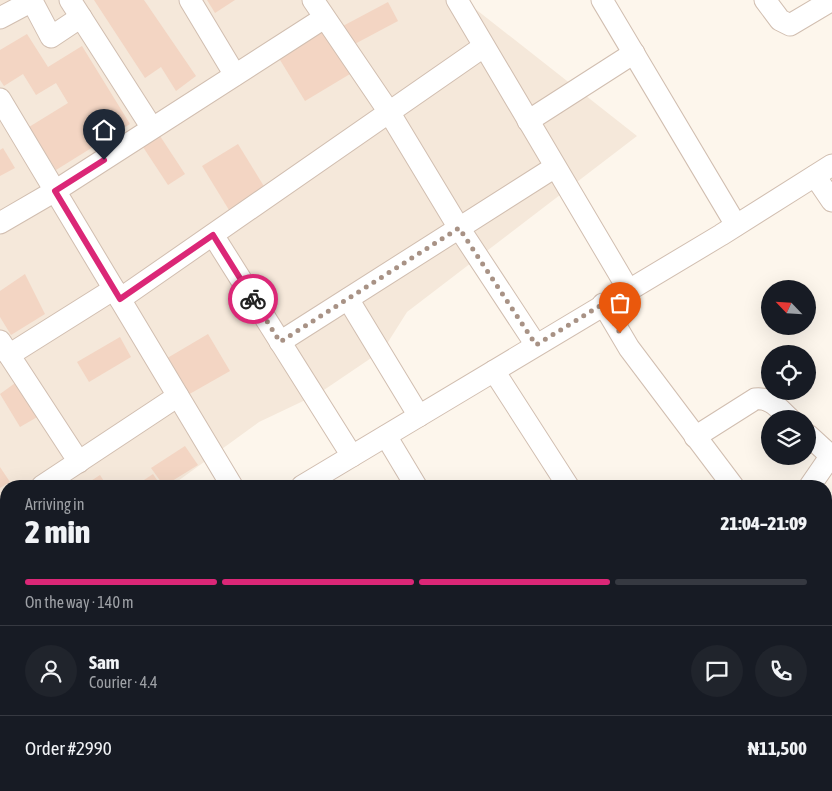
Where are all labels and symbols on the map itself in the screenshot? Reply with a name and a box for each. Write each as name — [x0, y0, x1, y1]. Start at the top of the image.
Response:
pin — [83, 109, 125, 160]
courier — [228, 274, 278, 324]
north arrow — [761, 280, 816, 335]
pin — [599, 282, 641, 333]

